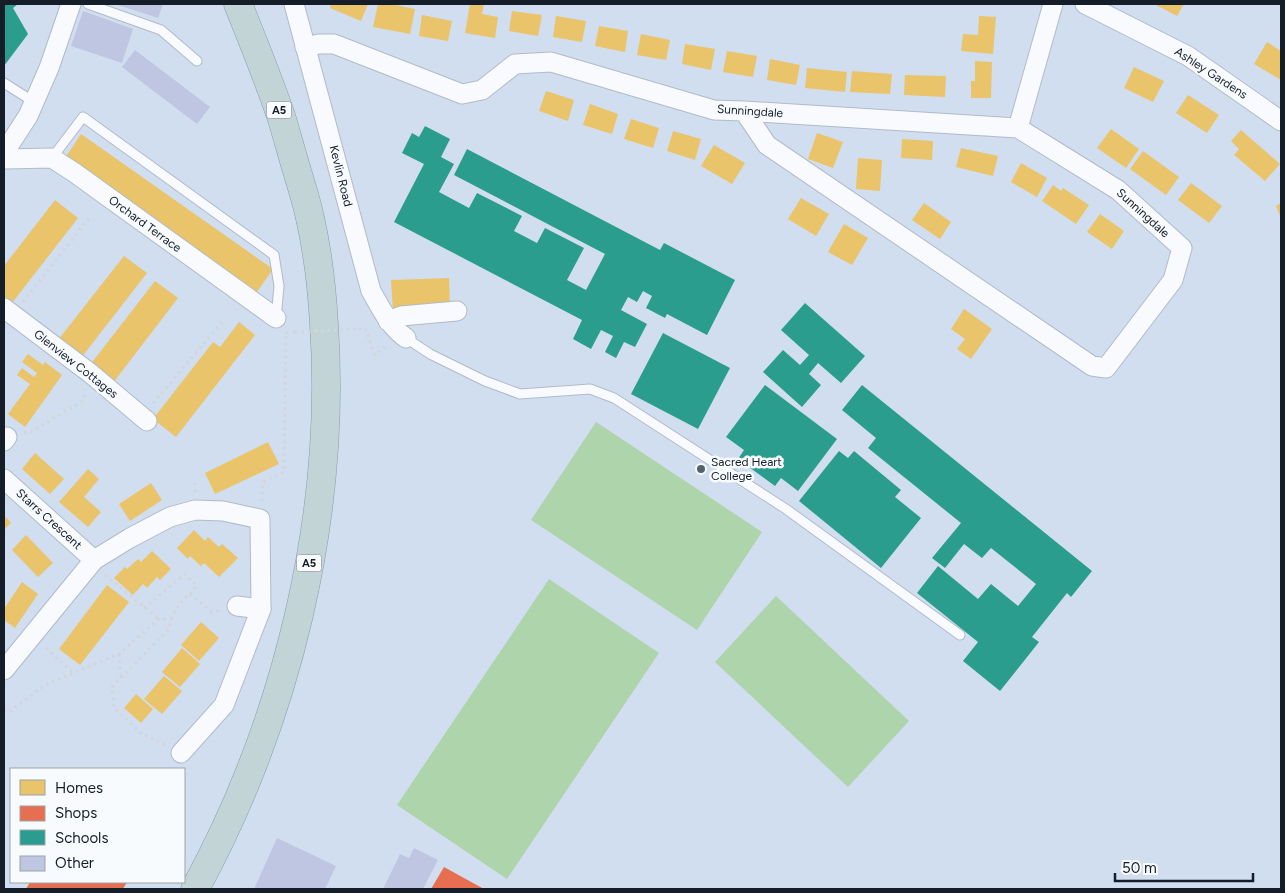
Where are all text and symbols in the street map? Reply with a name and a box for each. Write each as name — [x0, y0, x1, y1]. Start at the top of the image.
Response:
street label: Ashley Gardens — [1172, 44, 1250, 102]
road number: A5 — [266, 102, 292, 118]
street label: Sunningdale — [716, 102, 784, 120]
street label: Kevlin Road — [327, 144, 355, 208]
street label: Sunningdale — [1114, 186, 1173, 241]
street label: Orchard Terrace — [106, 193, 184, 255]
street label: Glenview Cottages — [31, 327, 121, 401]
place label: Sacred Heart College — [711, 455, 782, 483]
marker: Sacred Heart College — [695, 463, 707, 475]
street label: Starrs Crescent — [13, 486, 85, 553]
road number: A5 — [296, 554, 322, 572]
legend — [10, 768, 185, 883]
text: Homes — [55, 779, 103, 797]
text: Shops — [55, 804, 97, 822]
text: Schools — [55, 829, 108, 847]
scale bar — [1115, 850, 1252, 882]
text: Other — [55, 854, 94, 872]
text: 50 m — [1122, 859, 1157, 877]

